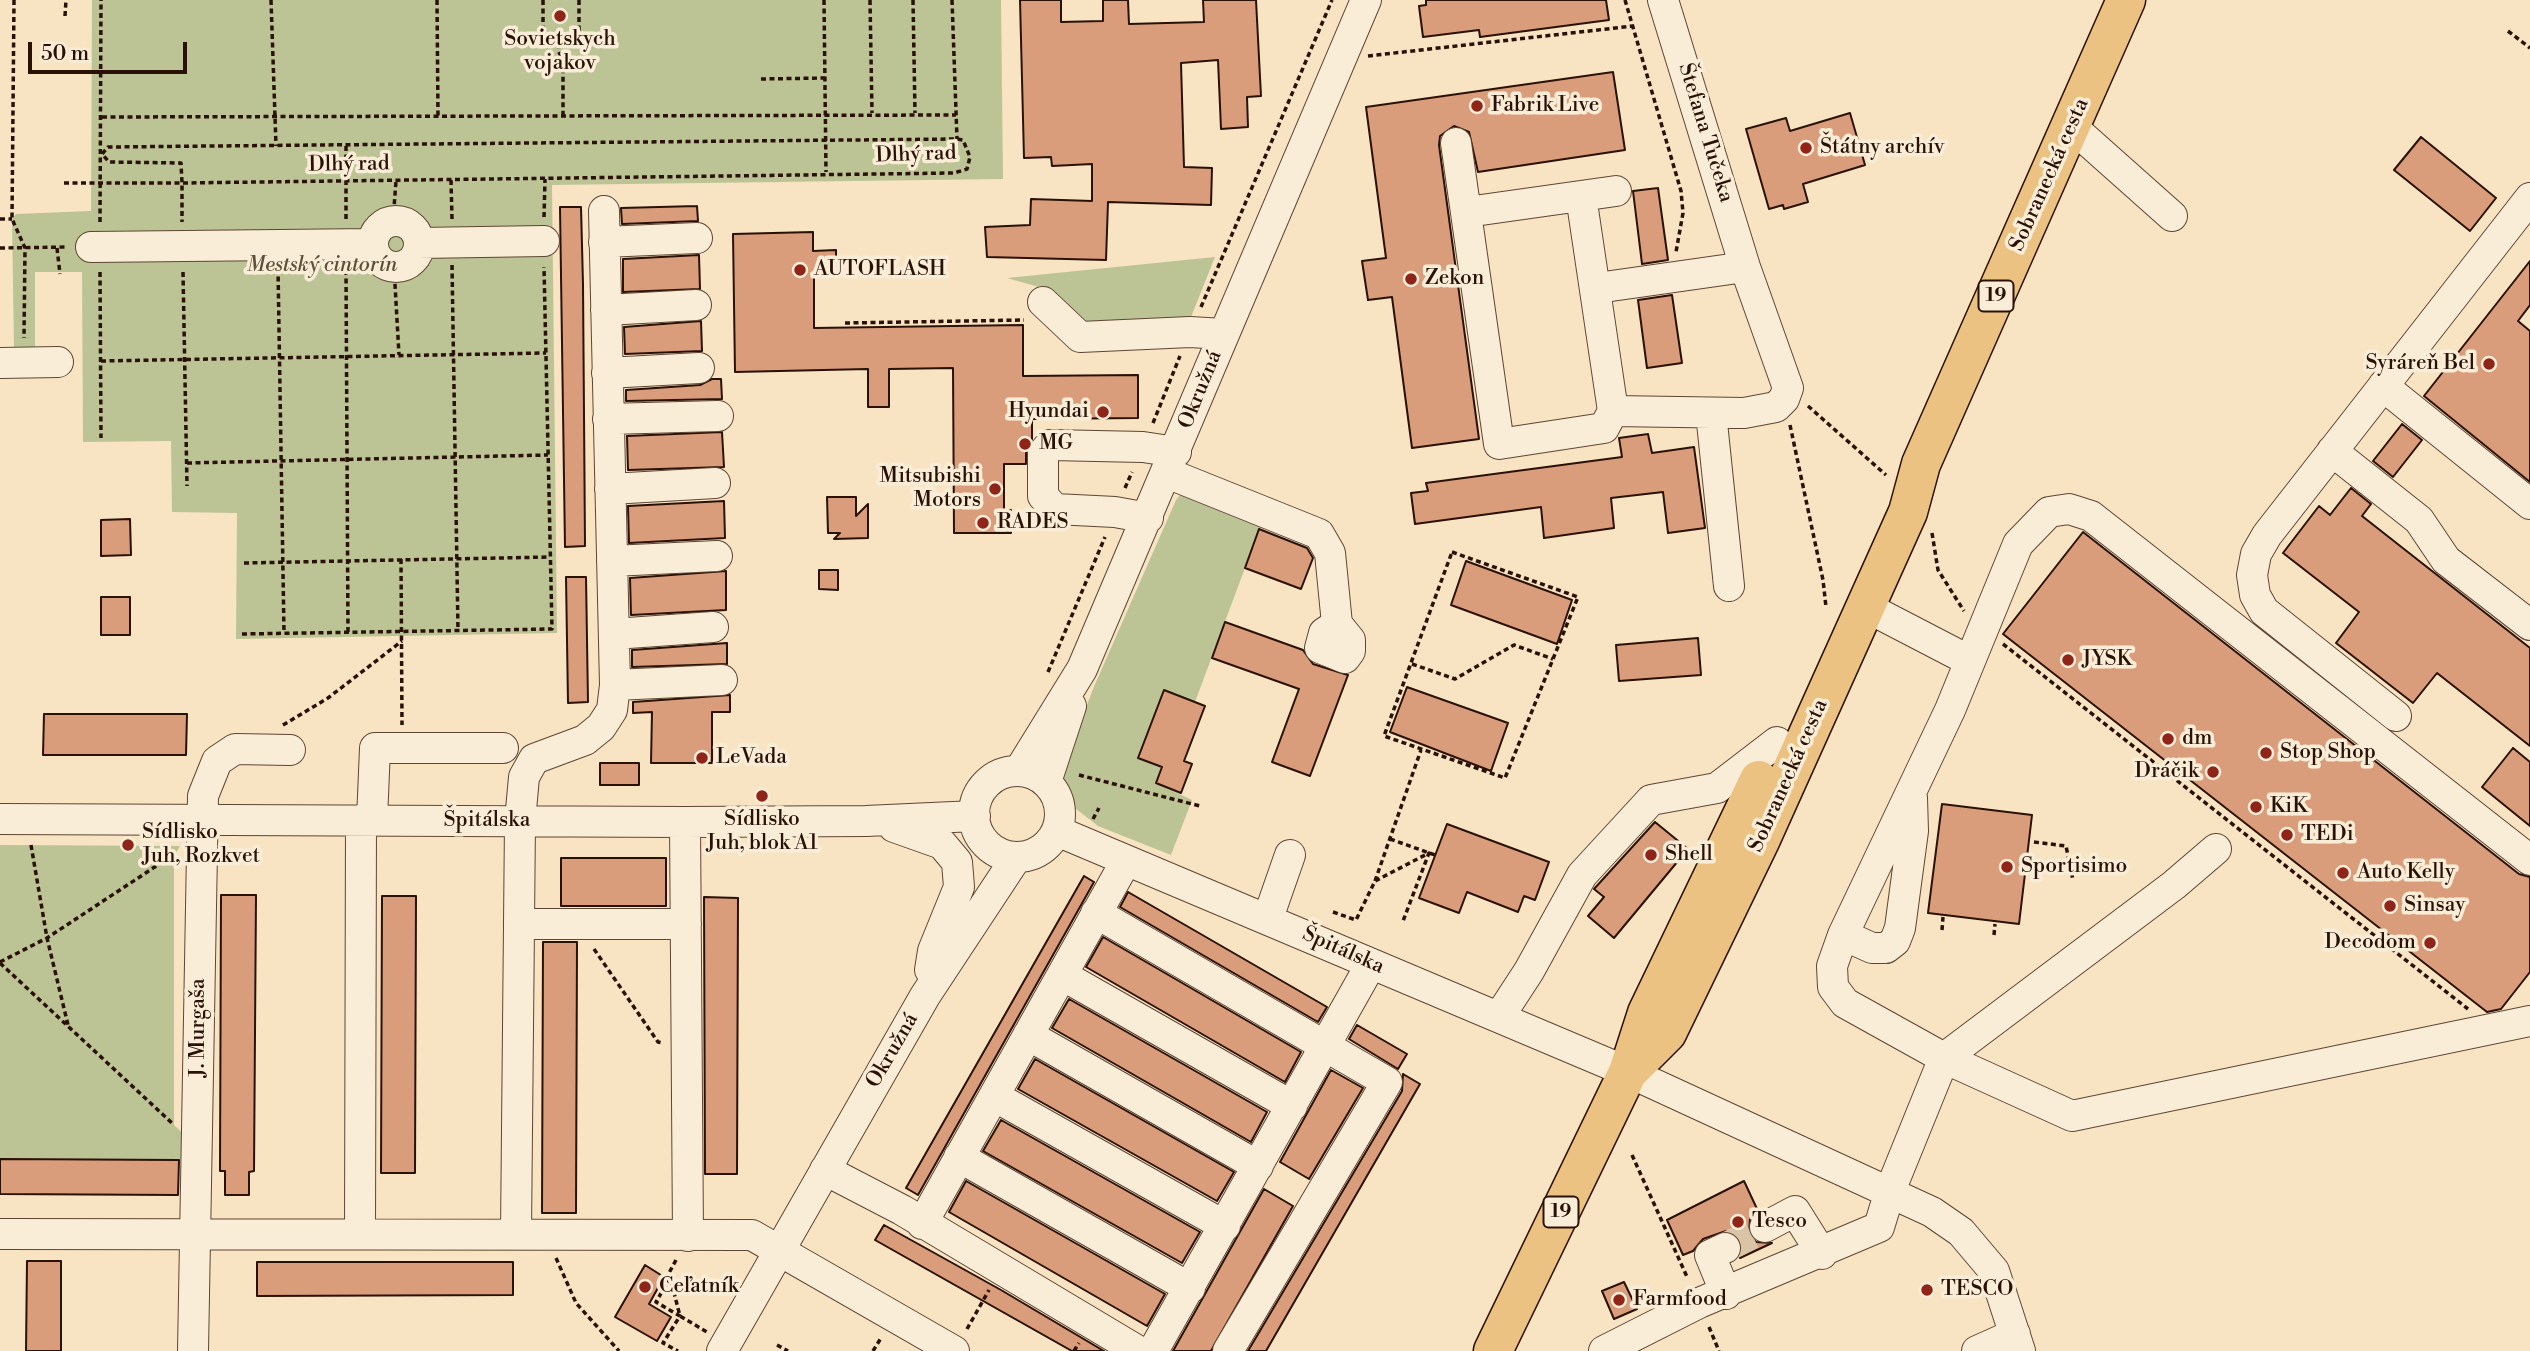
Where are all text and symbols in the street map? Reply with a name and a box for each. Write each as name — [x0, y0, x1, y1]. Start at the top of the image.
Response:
marker: Sovietskych vojakov — [552, 8, 568, 24]
place label: Sovietskych vojakov — [504, 27, 616, 77]
scale bar — [32, 28, 191, 72]
text: 50 m — [41, 41, 89, 67]
street label: Štefana Tučeka — [1672, 60, 1738, 206]
place label: Fabrik Live — [1491, 93, 1599, 119]
street label: Sobranecká cesta — [2005, 95, 2095, 255]
marker: Fabrik Live — [1469, 98, 1485, 114]
place label: Štátny archív — [1820, 135, 1945, 161]
marker: Štátny archív — [1798, 140, 1814, 156]
street label: Dlhý rad — [875, 141, 957, 169]
street label: Dlhý rad — [308, 152, 390, 178]
park label: Mestský cintorín — [247, 253, 397, 279]
place label: AUTOFLASH — [814, 257, 946, 283]
marker: AUTOFLASH — [792, 262, 808, 278]
place label: Zekon — [1425, 266, 1484, 292]
marker: Zekon — [1403, 271, 1419, 287]
road number: 19 — [1979, 280, 2014, 312]
street label: Okružná — [1174, 347, 1228, 433]
place label: Syráreň Bel — [2366, 351, 2475, 377]
marker: Syráreň Bel — [2481, 356, 2497, 372]
place label: Hyundai — [1008, 399, 1089, 425]
marker: Hyundai — [1095, 404, 1111, 420]
place label: MG — [1039, 431, 1073, 457]
marker: MG — [1017, 436, 1033, 452]
place label: Mitsubishi Motors — [880, 464, 981, 514]
marker: Mitsubishi Motors — [987, 481, 1003, 497]
place label: RADES — [997, 510, 1069, 536]
marker: RADES — [975, 515, 991, 531]
place label: JYSK — [2082, 647, 2132, 673]
marker: JYSK — [2060, 652, 2076, 668]
street label: Sobranecká cesta — [1744, 696, 1834, 856]
place label: dm — [2182, 726, 2212, 752]
marker: dm — [2160, 731, 2176, 747]
place label: Stop Shop — [2280, 740, 2376, 766]
place label: LeVada — [716, 745, 787, 771]
marker: Stop Shop — [2258, 745, 2274, 761]
marker: LeVada — [694, 750, 710, 766]
place label: Dráčik — [2135, 759, 2199, 785]
marker: Dráčik — [2205, 764, 2221, 780]
marker: Sídlisko Juh, blok A1 — [754, 788, 770, 804]
place label: KiK — [2270, 794, 2308, 820]
marker: KiK — [2248, 799, 2264, 815]
place label: Sídlisko Juh, blok A1 — [706, 807, 818, 857]
street label: Špitálska — [444, 808, 530, 834]
place label: Sídlisko Juh, Rozkvet — [142, 820, 260, 870]
place label: TEDi — [2301, 822, 2354, 848]
marker: TEDi — [2279, 827, 2295, 843]
marker: Sídlisko Juh, Rozkvet — [120, 837, 136, 853]
place label: Shell — [1665, 842, 1713, 868]
marker: Shell — [1643, 847, 1659, 863]
place label: Sportisimo — [2021, 854, 2127, 880]
marker: Sportisimo — [1999, 859, 2015, 875]
place label: Auto Kelly — [2357, 860, 2455, 886]
marker: Auto Kelly — [2335, 865, 2351, 881]
place label: Sinsay — [2404, 893, 2465, 919]
marker: Sinsay — [2382, 898, 2398, 914]
street label: Špitálska — [1298, 922, 1388, 980]
place label: Decodom — [2325, 930, 2416, 956]
marker: Decodom — [2422, 935, 2438, 951]
street label: J. Murgaša — [186, 978, 212, 1078]
street label: Okružná — [862, 1009, 924, 1093]
road number: 19 — [1544, 1196, 1578, 1228]
place label: Tesco — [1752, 1209, 1807, 1235]
marker: Tesco — [1730, 1214, 1746, 1230]
place label: Ceľatník — [659, 1274, 739, 1300]
place label: TESCO — [1941, 1277, 2013, 1303]
marker: Ceľatník — [637, 1279, 653, 1295]
marker: TESCO — [1919, 1282, 1935, 1298]
place label: Farmfood — [1633, 1287, 1727, 1313]
marker: Farmfood — [1611, 1292, 1627, 1308]

